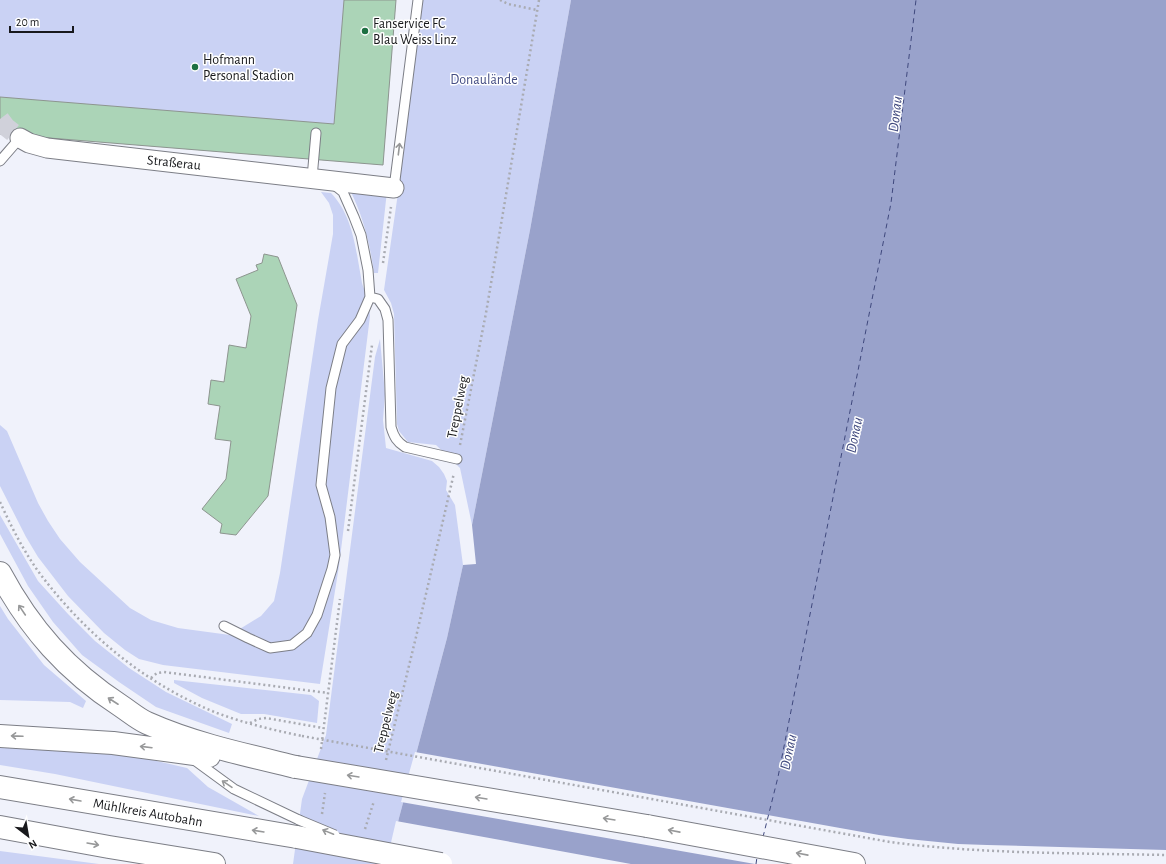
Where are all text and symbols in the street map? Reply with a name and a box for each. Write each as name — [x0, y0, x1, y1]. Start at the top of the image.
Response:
scale bar — [10, 8, 73, 34]
text: 20 m — [16, 16, 39, 28]
place label: Fanservice FC Blau Weiss Linz — [373, 17, 457, 47]
marker: Fanservice FC Blau Weiss Linz — [360, 26, 370, 36]
place label: Hofmann Personal Stadion — [203, 53, 294, 83]
marker: Hofmann Personal Stadion — [190, 62, 200, 72]
park label: Donaulände — [450, 73, 518, 87]
water label: Donau — [886, 95, 905, 133]
one-way arrow — [395, 143, 403, 156]
street label: Straßerau — [146, 153, 202, 173]
street label: Treppelweg — [445, 375, 471, 440]
water label: Donau — [843, 416, 866, 454]
one-way arrow — [18, 604, 26, 615]
street label: Treppelweg — [372, 690, 400, 755]
one-way arrow — [108, 697, 119, 705]
one-way arrow — [11, 732, 24, 740]
water label: Donau — [777, 733, 800, 771]
one-way arrow — [140, 744, 153, 751]
one-way arrow — [346, 772, 359, 780]
one-way arrow — [222, 780, 233, 788]
one-way arrow — [475, 794, 488, 802]
one-way arrow — [69, 796, 82, 804]
street label: Mühlkreis Autobahn — [92, 796, 204, 830]
one-way arrow — [603, 815, 616, 823]
north arrow — [8, 816, 48, 856]
one-way arrow — [668, 826, 681, 834]
one-way arrow — [252, 827, 265, 835]
one-way arrow — [323, 828, 335, 836]
text: N — [27, 837, 39, 851]
one-way arrow — [87, 841, 100, 849]
one-way arrow — [796, 850, 809, 858]

